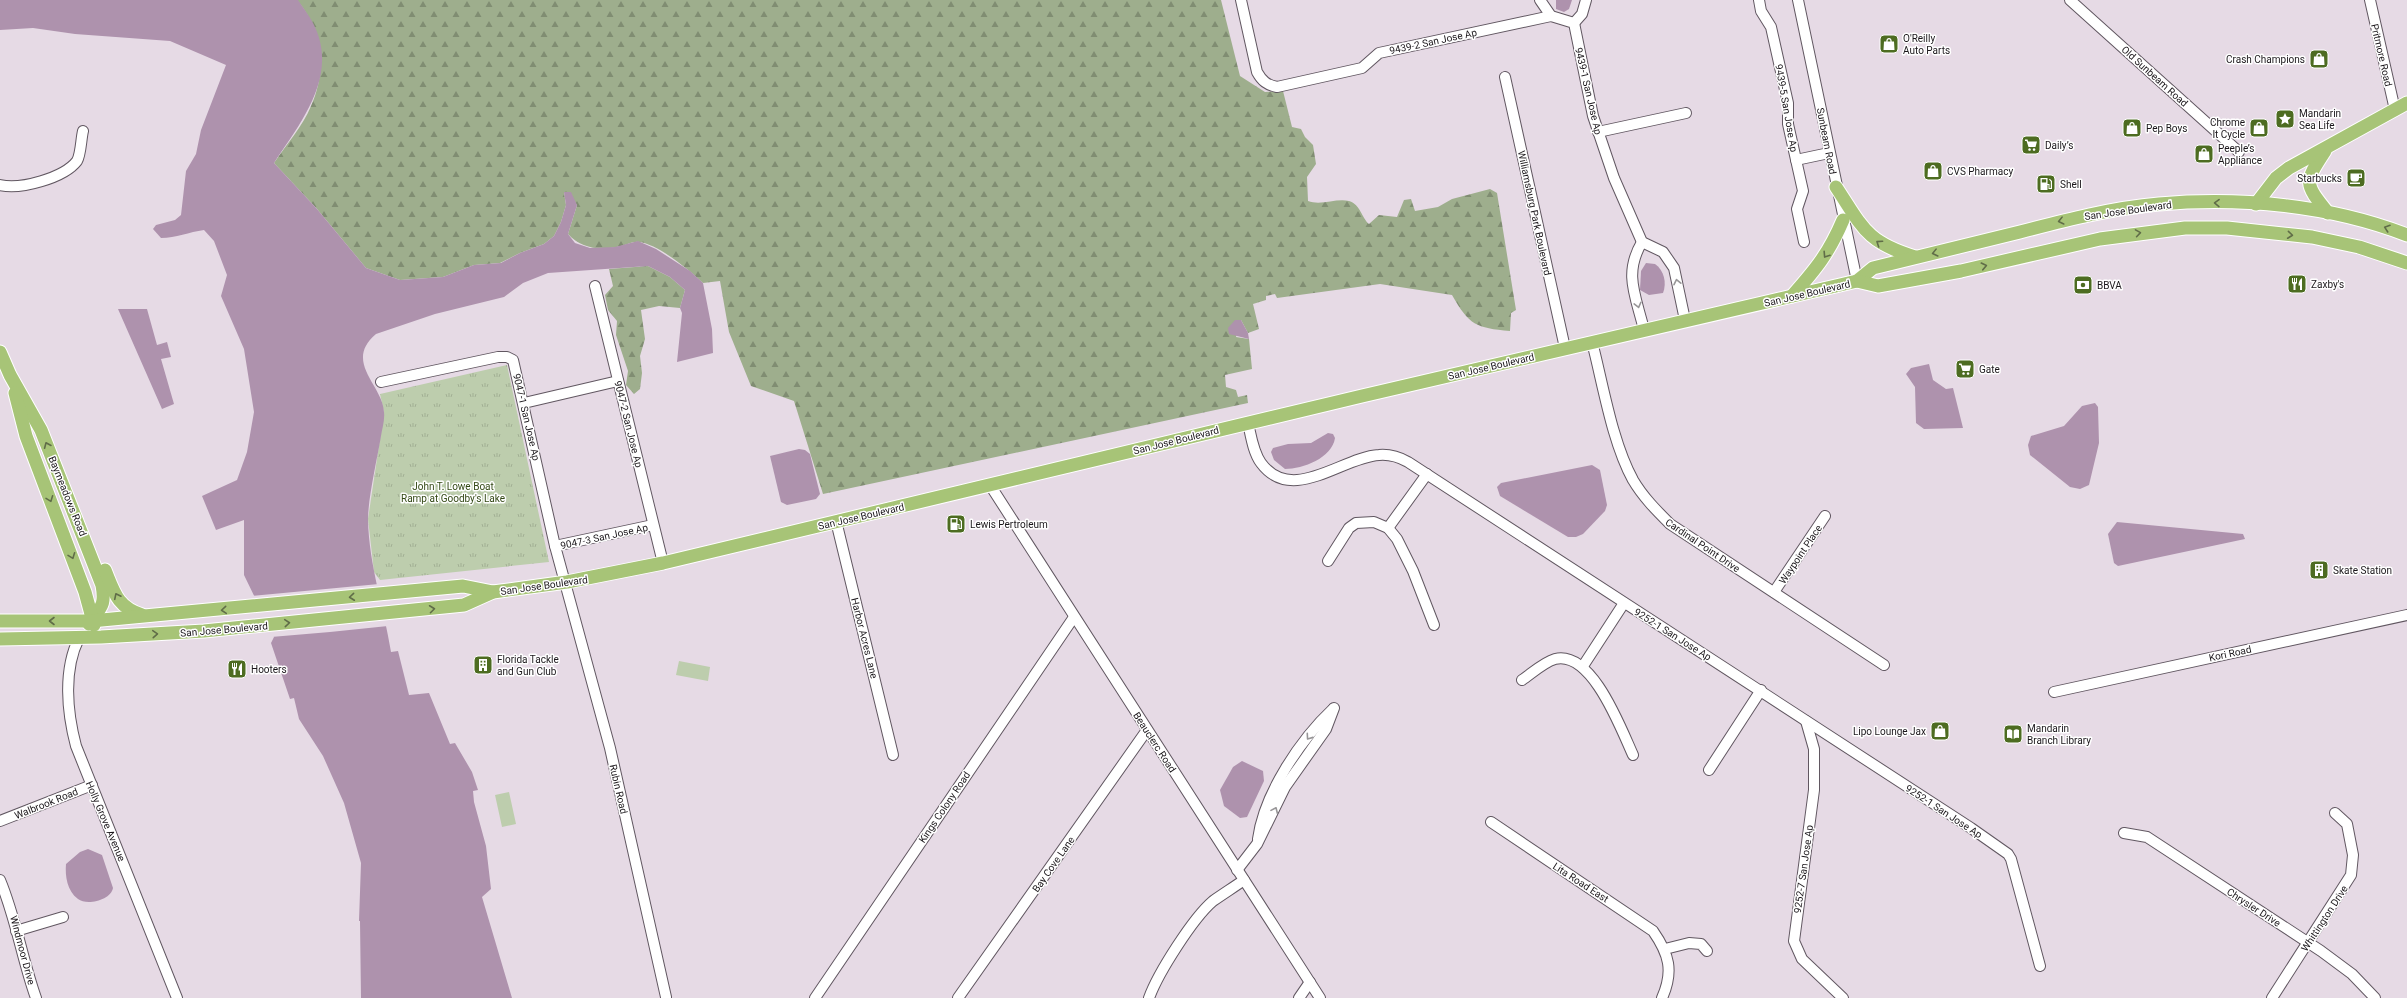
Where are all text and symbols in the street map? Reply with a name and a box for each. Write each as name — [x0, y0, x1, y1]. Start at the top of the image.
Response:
street label: Pritmore Road — [2369, 23, 2394, 87]
street label: 9439-2 San Jose Ap — [1388, 27, 1478, 56]
shop icon: O'Reilly Auto Parts — [1878, 33, 1900, 55]
place label: O'Reilly Auto Parts — [1903, 33, 1950, 56]
street label: Old Sunbeam Road — [2119, 44, 2190, 109]
street label: 9439-1 San Jose Ap — [1573, 47, 1604, 136]
shop icon: Crash Champions — [2308, 48, 2330, 70]
place label: Crash Champions — [2226, 54, 2305, 65]
street label: 9439-5 San Jose Ap — [1773, 63, 1800, 153]
street label: Sunbeam Road — [1815, 107, 1838, 175]
place icon: Mandarin Sea Life — [2274, 108, 2296, 130]
place label: Mandarin Sea Life — [2299, 108, 2341, 131]
shop icon: Pep Boys — [2121, 117, 2143, 139]
place label: Chrome It Cycle — [2210, 117, 2245, 140]
shop icon: Chrome It Cycle — [2248, 117, 2270, 139]
place label: Pep Boys — [2146, 123, 2187, 134]
supermarket icon: Daily’s — [2020, 134, 2042, 156]
place label: Daily’s — [2045, 140, 2073, 151]
shop icon: Peeple’s Appliance — [2193, 143, 2215, 165]
place label: Peeple’s Appliance — [2218, 143, 2262, 166]
street label: Williamsburg Park Boulevard — [1516, 150, 1553, 277]
shop icon: CVS Pharmacy — [1922, 160, 1944, 182]
place label: CVS Pharmacy — [1947, 166, 2013, 177]
cafe icon: Starbucks — [2345, 167, 2367, 189]
fuel station icon: Shell — [2035, 173, 2057, 195]
place label: Starbucks — [2297, 173, 2342, 184]
place label: Shell — [2060, 179, 2082, 190]
one-way arrow — [2214, 198, 2220, 207]
street label: San Jose Boulevard — [2084, 199, 2172, 222]
one-way arrow — [2058, 217, 2064, 225]
one-way arrow — [2384, 224, 2391, 233]
one-way arrow — [2135, 229, 2142, 238]
one-way arrow — [2287, 230, 2293, 239]
one-way arrow — [1876, 240, 1883, 248]
one-way arrow — [1932, 248, 1938, 256]
one-way arrow — [1823, 251, 1831, 258]
one-way arrow — [1980, 262, 1987, 270]
restaurant icon: Zaxby's — [2286, 273, 2308, 295]
bank icon: BBVA — [2072, 274, 2094, 296]
street label: San Jose Boulevard — [1763, 278, 1851, 309]
one-way arrow — [1674, 279, 1682, 285]
place label: Zaxby's — [2311, 279, 2344, 290]
place label: BBVA — [2097, 280, 2122, 291]
one-way arrow — [1634, 302, 1642, 309]
street label: San Jose Boulevard — [1447, 351, 1535, 382]
supermarket icon: Gate — [1954, 358, 1976, 380]
place label: Gate — [1979, 364, 2000, 375]
street label: 9047-1 San Jose Ap — [511, 373, 542, 462]
street label: 9047-2 San Jose Ap — [612, 380, 645, 469]
street label: San Jose Boulevard — [1132, 425, 1220, 456]
one-way arrow — [44, 441, 52, 448]
street label: Baymeadows Road — [46, 455, 89, 538]
park label: John T. Lowe Boat Ramp at Goodby's Lake — [401, 481, 505, 504]
one-way arrow — [45, 495, 53, 502]
street label: San Jose Boulevard — [817, 501, 905, 532]
fuel station icon: Lewis Pertroleum — [945, 513, 967, 535]
street label: Cardinal Point Drive — [1663, 516, 1742, 574]
place label: Lewis Pertroleum — [970, 519, 1048, 530]
street label: 9047-3 San Jose Ap — [559, 522, 649, 551]
street label: Waypoint Place — [1777, 523, 1824, 586]
one-way arrow — [67, 553, 75, 560]
building icon: Skate Station — [2308, 559, 2330, 581]
place label: Skate Station — [2333, 565, 2392, 576]
street label: San Jose Boulevard — [500, 574, 588, 597]
one-way arrow — [349, 592, 355, 601]
one-way arrow — [114, 593, 122, 601]
street label: Harbor Acres Lane — [849, 597, 880, 680]
one-way arrow — [221, 605, 227, 614]
one-way arrow — [429, 605, 435, 614]
street label: 9252-1 San Jose Ap — [1632, 606, 1714, 663]
one-way arrow — [49, 617, 55, 625]
one-way arrow — [284, 619, 290, 628]
street label: San Jose Boulevard — [180, 620, 268, 639]
one-way arrow — [152, 630, 158, 639]
street label: Kori Road — [2208, 644, 2252, 663]
building icon: Florida Tackle and Gun Club — [472, 654, 494, 676]
place label: Florida Tackle and Gun Club — [497, 654, 559, 677]
restaurant icon: Hooters — [226, 658, 248, 680]
place label: Hooters — [251, 664, 287, 675]
street label: Beauclerc Road — [1131, 710, 1178, 774]
shop icon: Lipo Lounge Jax — [1929, 720, 1951, 742]
library icon: Mandarin Branch Library — [2002, 723, 2024, 745]
place label: Mandarin Branch Library — [2027, 723, 2091, 746]
place label: Lipo Lounge Jax — [1853, 726, 1926, 737]
one-way arrow — [1306, 733, 1314, 740]
street label: Rubin Road — [607, 763, 630, 815]
street label: Kings Colony Road — [917, 770, 972, 845]
street label: Holly Grove Avenue — [84, 780, 127, 863]
street label: 9252-1 San Jose Ap — [1903, 783, 1984, 840]
street label: Walbrook Road — [13, 786, 79, 821]
one-way arrow — [1270, 806, 1278, 814]
street label: 9252-7 San Jose Ap — [1792, 824, 1815, 914]
street label: Bay Cove Lane — [1030, 834, 1077, 894]
street label: Lita Road East — [1551, 860, 1611, 904]
street label: Whittington Drive — [2299, 883, 2350, 953]
street label: Chrysler Drive — [2225, 886, 2282, 929]
street label: Windmoor Drive — [8, 914, 37, 986]

